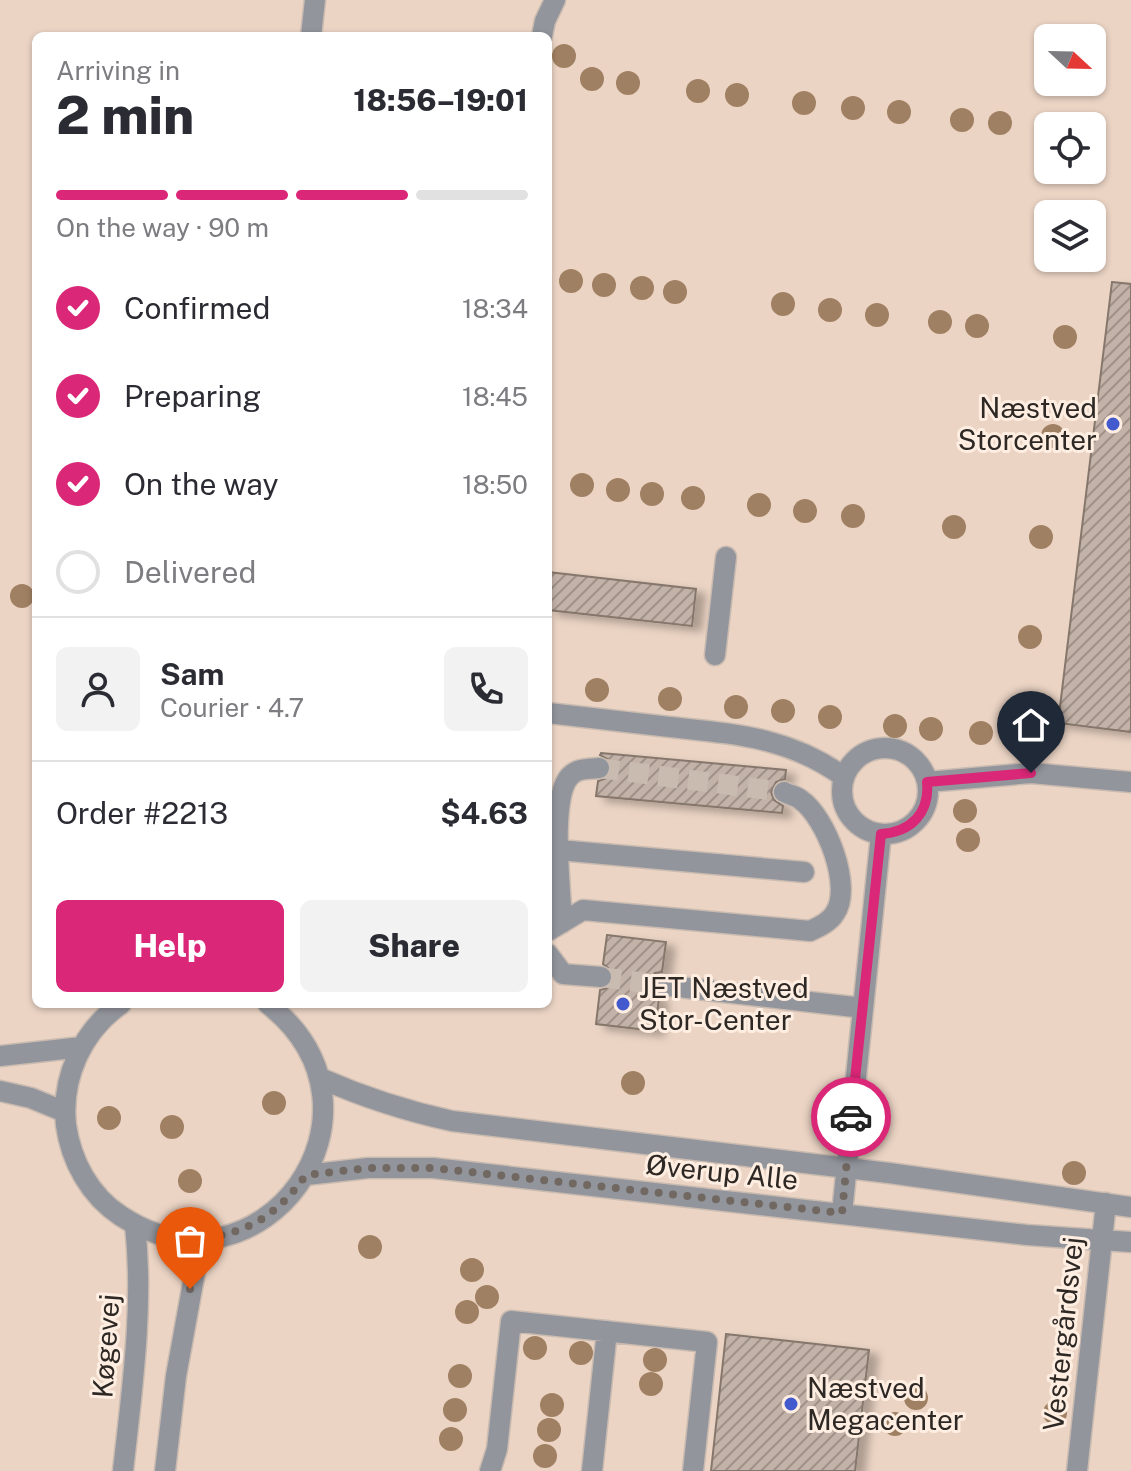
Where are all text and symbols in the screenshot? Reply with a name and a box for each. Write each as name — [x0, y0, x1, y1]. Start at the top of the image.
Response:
north arrow — [1034, 24, 1106, 96]
map controls — [1034, 24, 1106, 272]
text: Arriving in — [56, 55, 180, 86]
text: 18:56–19:01 — [353, 82, 528, 118]
text: 2 min — [56, 85, 194, 146]
button: locate — [1034, 112, 1106, 184]
button: layers — [1034, 200, 1106, 272]
text: On the way · 90 m — [56, 212, 269, 243]
icon: check — [56, 286, 100, 330]
text: Confirmed — [124, 290, 270, 326]
text: 18:34 — [462, 293, 528, 324]
icon: check — [56, 374, 100, 418]
text: Preparing — [124, 378, 261, 414]
text: 18:45 — [462, 381, 528, 412]
place label: Næstved Storcenter — [958, 391, 1097, 456]
marker: Næstved Storcenter — [1104, 415, 1122, 433]
icon: check — [56, 462, 100, 506]
text: On the way — [124, 466, 278, 502]
text: 18:50 — [462, 469, 528, 500]
text: Delivered — [124, 554, 256, 590]
button: person — [56, 647, 140, 731]
button: phone — [444, 647, 528, 731]
text: Sam — [160, 656, 224, 692]
pin — [997, 691, 1065, 773]
text: Courier · 4.7 — [160, 692, 304, 723]
icon: home — [1009, 703, 1053, 747]
text: Order #2213 — [56, 795, 228, 831]
text: $4.63 — [440, 795, 528, 831]
button: Help — [56, 900, 284, 992]
button: Share — [300, 900, 528, 992]
place label: JET Næstved Stor-Center — [639, 971, 809, 1036]
marker: JET Næstved Stor-Center — [614, 995, 632, 1013]
courier — [811, 1077, 891, 1157]
icon: car — [829, 1095, 873, 1139]
street label: Øverup Alle — [644, 1147, 800, 1196]
pin — [156, 1207, 224, 1289]
icon: bag — [168, 1219, 212, 1263]
street label: Vestergårdsvej — [1036, 1235, 1089, 1433]
street label: Køgevej — [85, 1293, 126, 1399]
place label: Næstved Megacenter — [807, 1371, 964, 1436]
marker: Næstved Megacenter — [782, 1395, 800, 1413]

